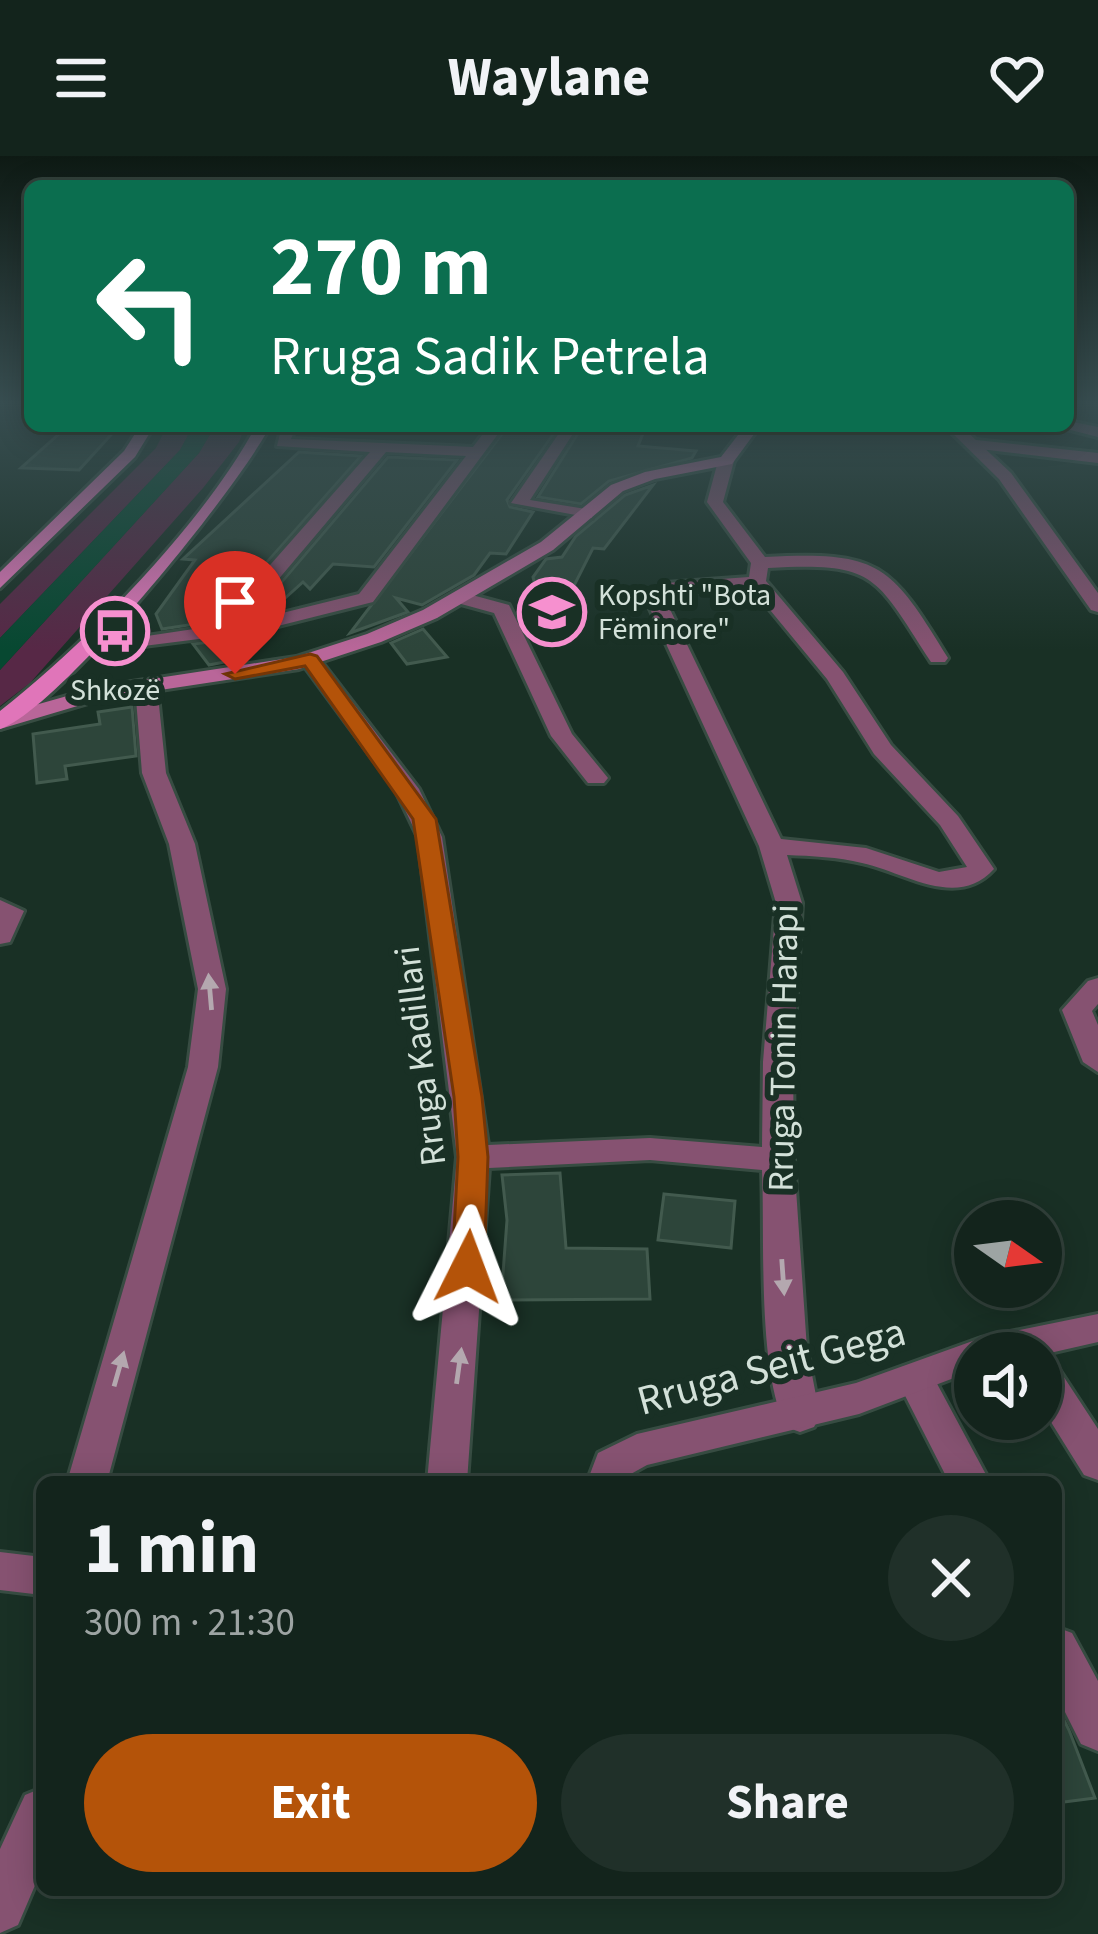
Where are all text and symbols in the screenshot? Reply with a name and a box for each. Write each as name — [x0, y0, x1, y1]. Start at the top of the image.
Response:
text: Waylane — [448, 40, 650, 117]
icon: menu — [48, 45, 114, 111]
icon: heart — [984, 45, 1050, 111]
text: 270 m — [270, 208, 492, 328]
icon: left — [72, 228, 228, 384]
text: Rruga Sadik Petrela — [270, 319, 710, 396]
pin — [184, 551, 286, 674]
icon: arrive — [202, 569, 268, 635]
place label: Kopshti "Bota Fëminore" — [598, 574, 771, 651]
school or university icon: Kopshti "Bota Fëminore" — [517, 577, 587, 647]
bus stop icon: Shkozë — [80, 596, 150, 666]
place label: Shkozë — [70, 669, 160, 712]
street label: Rruga Tonin Harapi — [755, 904, 812, 1192]
street label: Rruga Kadillari — [382, 943, 459, 1169]
one-way arrow — [200, 973, 219, 1010]
north arrow — [954, 1200, 1062, 1308]
map controls — [954, 1200, 1062, 1440]
position arrow — [405, 1204, 531, 1330]
one-way arrow — [773, 1259, 792, 1296]
street label: Rruga Seit Gega — [631, 1302, 912, 1432]
button: sound — [954, 1332, 1062, 1440]
one-way arrow — [450, 1347, 469, 1384]
one-way arrow — [110, 1351, 129, 1388]
text: 1 min — [84, 1498, 259, 1601]
button: close — [888, 1515, 1014, 1641]
text: 300 m · 21:30 — [84, 1595, 295, 1651]
button: Exit — [84, 1734, 537, 1872]
button: Share — [561, 1734, 1014, 1872]

